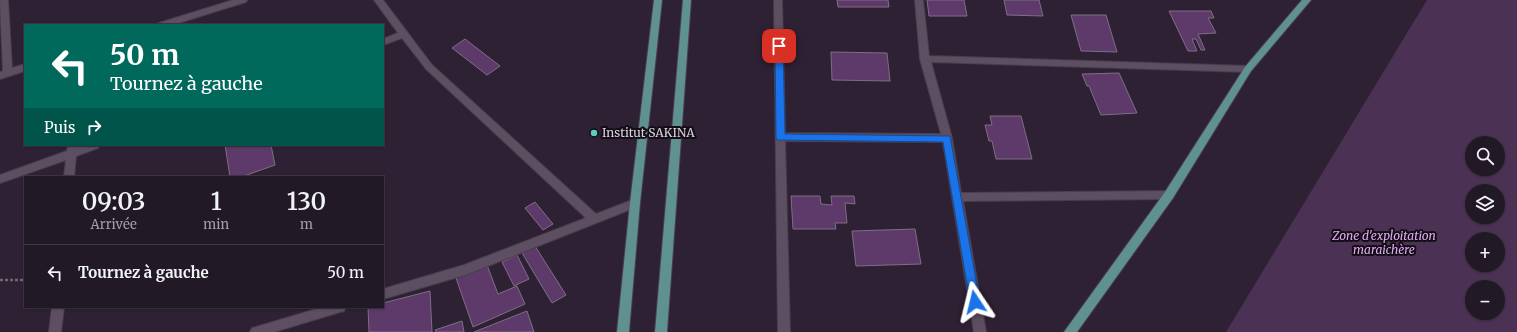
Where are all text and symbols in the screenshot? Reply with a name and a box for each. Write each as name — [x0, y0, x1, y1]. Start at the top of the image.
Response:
pin — [762, 29, 796, 63]
icon: arrive — [768, 35, 790, 57]
text: 50 m — [110, 37, 179, 73]
icon: left — [44, 40, 96, 92]
text: Tournez à gauche — [110, 72, 263, 95]
icon: right — [83, 116, 105, 138]
text: Puis — [44, 118, 75, 137]
place label: Institut SAKINA — [602, 125, 695, 140]
marker: Institut SAKINA — [589, 128, 599, 138]
map controls — [1465, 136, 1505, 320]
button: search — [1465, 136, 1505, 176]
button: layers — [1465, 184, 1505, 224]
text: 09:03 — [82, 186, 146, 217]
text: 1 — [211, 186, 222, 217]
text: 130 — [287, 186, 326, 217]
text: Arrivée — [91, 216, 137, 233]
text: min — [203, 216, 229, 233]
text: m — [300, 216, 313, 233]
park label: Zone d'exploitation maraichère — [1331, 228, 1436, 257]
button: + — [1465, 232, 1505, 272]
icon: left — [44, 262, 66, 284]
text: Tournez à gauche — [78, 263, 209, 282]
text: 50 m — [327, 263, 364, 282]
button: − — [1465, 280, 1505, 320]
position arrow — [954, 281, 996, 323]

